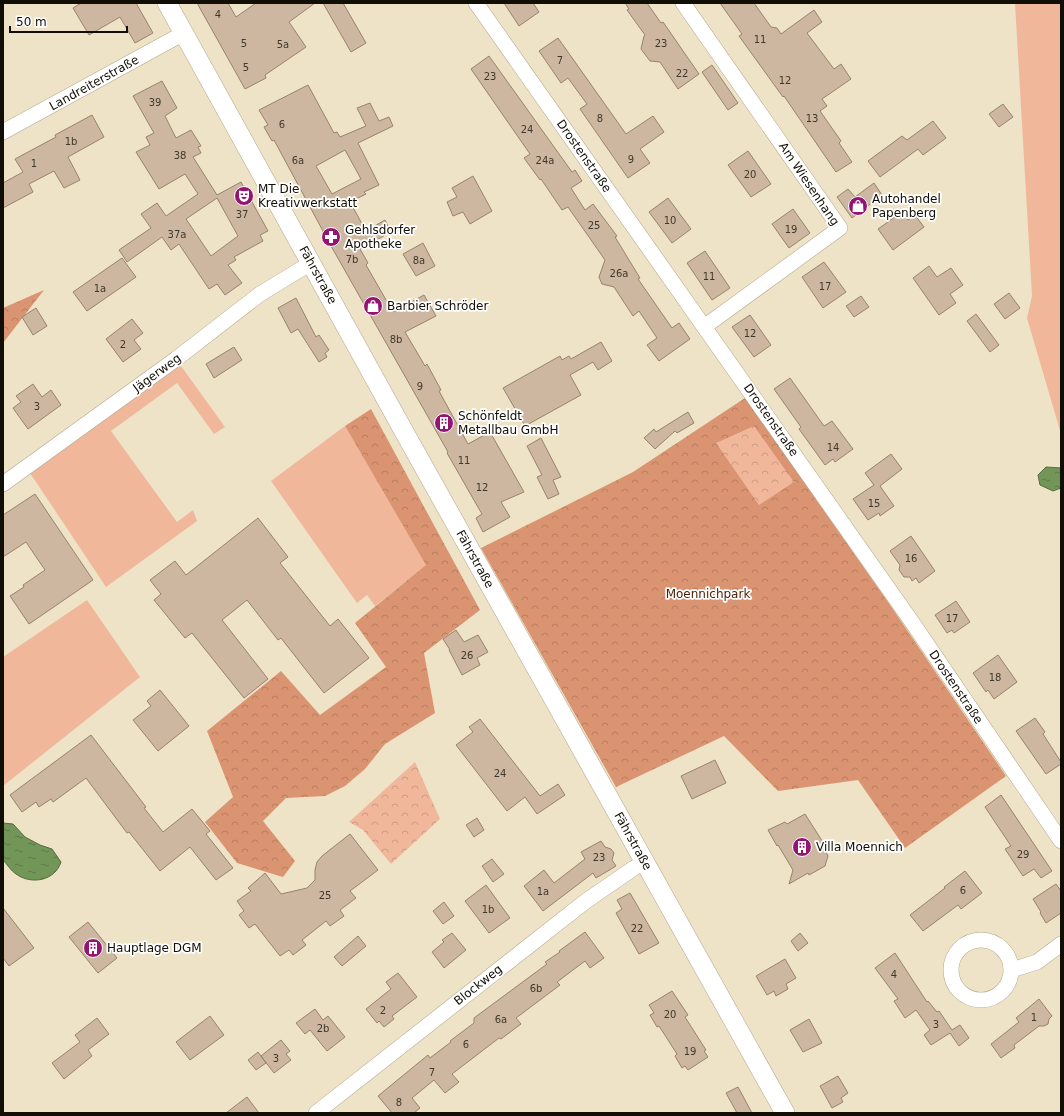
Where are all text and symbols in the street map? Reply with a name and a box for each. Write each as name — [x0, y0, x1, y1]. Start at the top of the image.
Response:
scale bar — [10, 8, 127, 34]
house number: 4 — [215, 9, 221, 20]
text: 50 m — [16, 15, 47, 29]
house number: 11 — [754, 34, 766, 45]
house number: 5 — [241, 38, 247, 49]
house number: 23 — [655, 38, 667, 49]
house number: 5a — [277, 39, 289, 50]
street label: Landreiterstraße — [47, 53, 141, 113]
house number: 7 — [557, 55, 563, 66]
house number: 5 — [243, 62, 249, 73]
house number: 22 — [676, 68, 688, 79]
house number: 23 — [484, 71, 496, 82]
house number: 12 — [779, 75, 791, 86]
house number: 39 — [149, 97, 161, 108]
house number: 8 — [597, 113, 603, 124]
house number: 13 — [806, 113, 818, 124]
street label: Drostenstraße — [554, 117, 614, 195]
house number: 6 — [279, 119, 285, 130]
house number: 24 — [521, 124, 533, 135]
house number: 1b — [65, 136, 77, 147]
street label: Am Wiesenhang — [776, 140, 842, 228]
house number: 38 — [174, 150, 186, 161]
house number: 9 — [628, 154, 634, 165]
house number: 6a — [292, 155, 304, 166]
house number: 24a — [536, 155, 554, 166]
house number: 1 — [31, 158, 37, 169]
house number: 20 — [744, 169, 756, 180]
place label: MT Die Kreativwerkstatt — [258, 182, 358, 210]
theatre icon: MT Die Kreativwerkstatt — [233, 185, 255, 207]
place label: Autohandel Papenberg — [872, 192, 941, 220]
shop icon: Autohandel Papenberg — [847, 195, 869, 217]
house number: 37 — [236, 209, 248, 220]
house number: 10 — [664, 215, 676, 226]
house number: 25 — [588, 220, 600, 231]
place label: Gehlsdorfer Apotheke — [345, 223, 415, 251]
house number: 19 — [785, 224, 797, 235]
pharmacy icon: Gehlsdorfer Apotheke — [320, 226, 342, 248]
house number: 37a — [168, 229, 186, 240]
street label: Fährstraße — [296, 244, 340, 306]
house number: 7b — [346, 254, 358, 265]
house number: 8a — [413, 255, 425, 266]
house number: 26a — [610, 268, 628, 279]
house number: 11 — [703, 271, 715, 282]
house number: 17 — [819, 281, 831, 292]
house number: 1a — [94, 283, 106, 294]
shop icon: Barbier Schröder — [362, 295, 384, 317]
place label: Barbier Schröder — [387, 299, 488, 313]
house number: 12 — [744, 328, 756, 339]
house number: 8b — [390, 334, 402, 345]
house number: 2 — [120, 339, 126, 350]
street label: Jägerweg — [130, 351, 184, 396]
house number: 9 — [417, 381, 423, 392]
street label: Drostenstraße — [741, 381, 801, 459]
house number: 3 — [34, 401, 40, 412]
place label: Schönfeldt Metallbau GmbH — [458, 409, 558, 437]
building icon: Schönfeldt Metallbau GmbH — [433, 412, 455, 434]
house number: 14 — [827, 442, 839, 453]
house number: 11 — [458, 455, 470, 466]
house number: 12 — [476, 482, 488, 493]
house number: 15 — [868, 498, 880, 509]
street label: Fährstraße — [453, 528, 497, 590]
house number: 16 — [905, 553, 917, 564]
park label: Moennichpark — [666, 587, 750, 601]
house number: 17 — [946, 613, 958, 624]
street label: Drostenstraße — [926, 648, 986, 726]
house number: 26 — [461, 650, 473, 661]
house number: 18 — [989, 672, 1001, 683]
house number: 24 — [494, 768, 506, 779]
street label: Fährstraße — [611, 810, 655, 872]
building icon: Villa Moennich — [791, 836, 813, 858]
place label: Villa Moennich — [816, 840, 903, 854]
house number: 29 — [1017, 849, 1029, 860]
house number: 23 — [593, 852, 605, 863]
house number: 6 — [960, 885, 966, 896]
house number: 1a — [537, 886, 549, 897]
house number: 25 — [319, 890, 331, 901]
house number: 1b — [482, 904, 494, 915]
house number: 22 — [631, 923, 643, 934]
building icon: Hauptlage DGM — [82, 937, 104, 959]
place label: Hauptlage DGM — [107, 941, 202, 955]
street label: Blockweg — [451, 962, 505, 1008]
house number: 4 — [891, 969, 897, 980]
house number: 6b — [530, 983, 542, 994]
house number: 2 — [380, 1005, 386, 1016]
house number: 20 — [664, 1009, 676, 1020]
house number: 1 — [1031, 1012, 1037, 1023]
house number: 6a — [495, 1014, 507, 1025]
house number: 3 — [933, 1019, 939, 1030]
house number: 2b — [317, 1023, 329, 1034]
house number: 6 — [463, 1039, 469, 1050]
house number: 19 — [684, 1046, 696, 1057]
house number: 3 — [273, 1053, 279, 1064]
house number: 7 — [429, 1067, 435, 1078]
house number: 8 — [396, 1097, 402, 1108]

